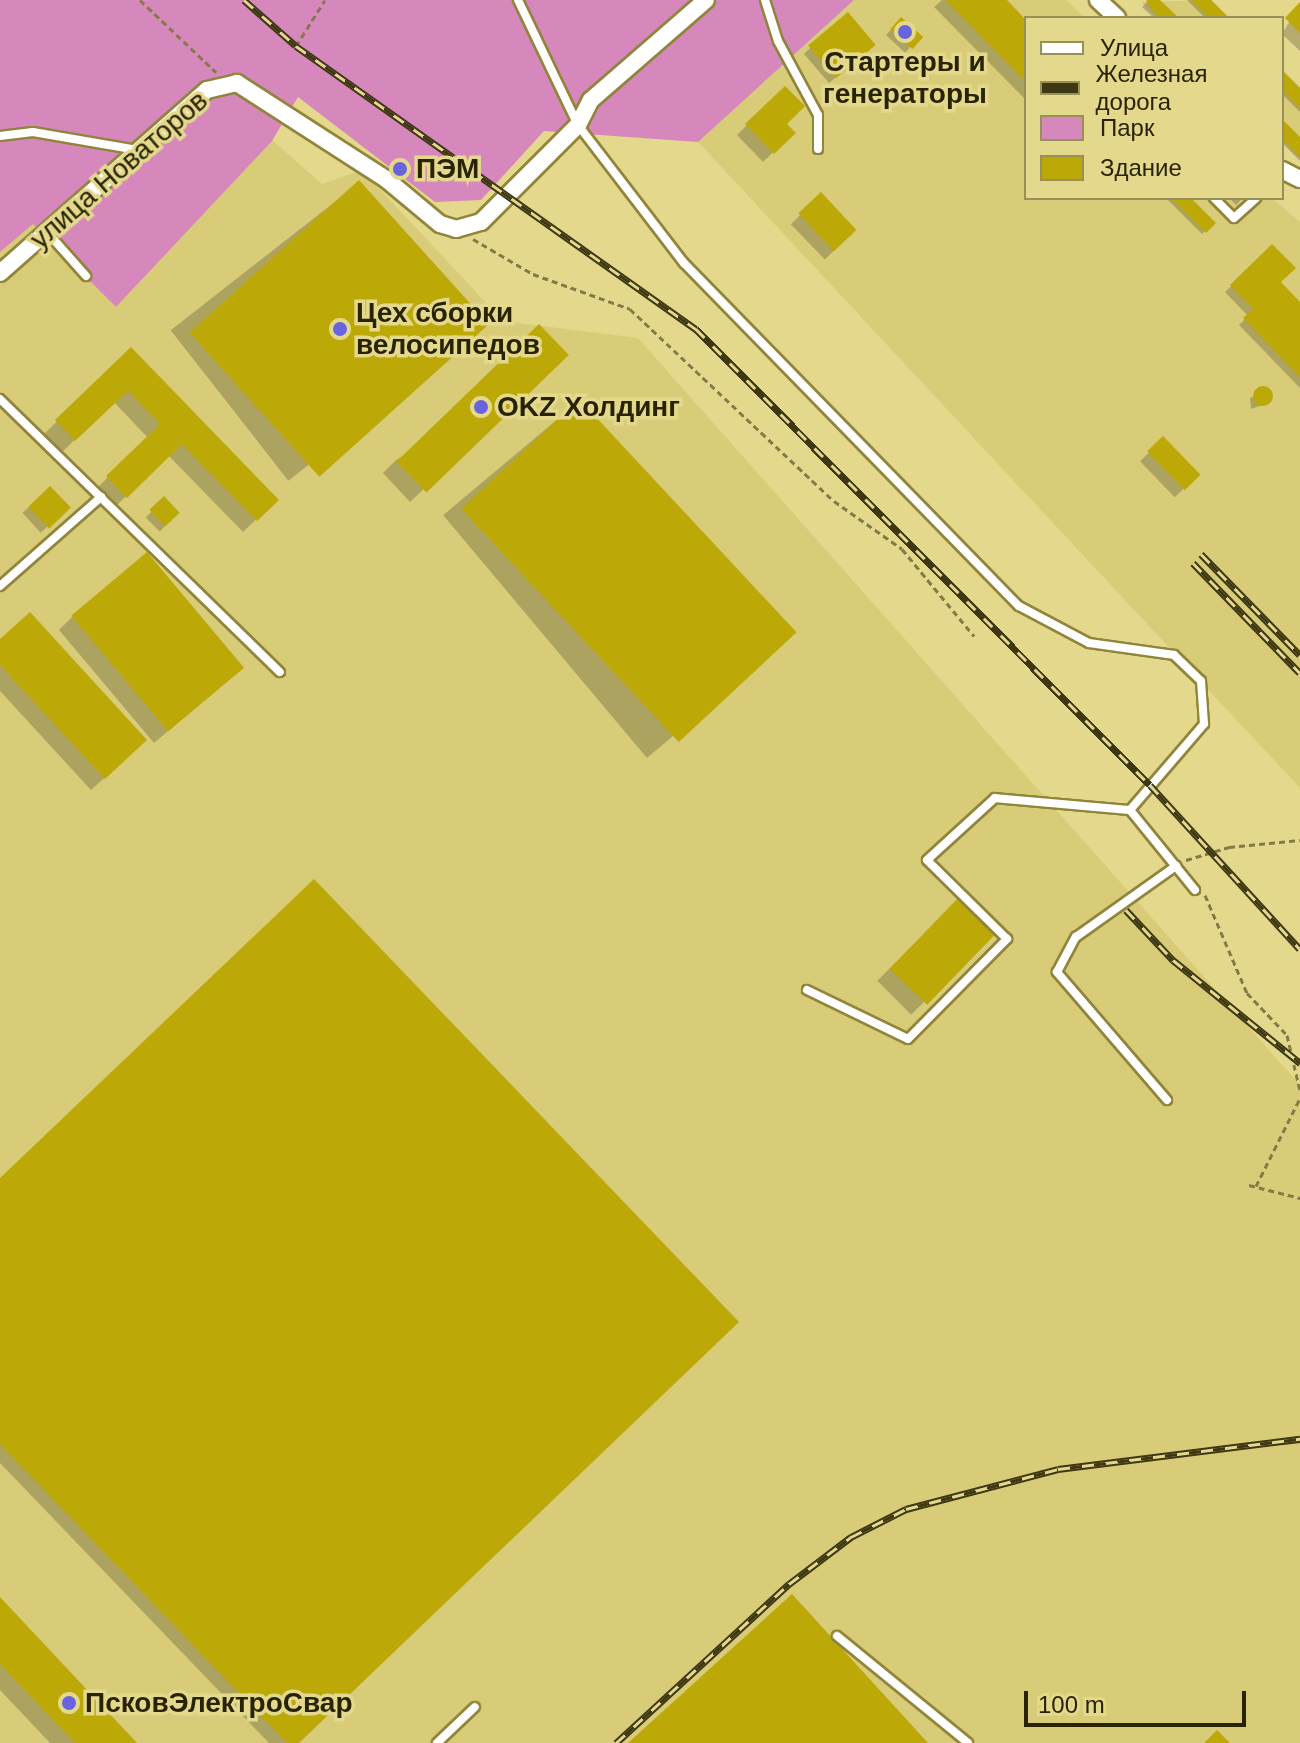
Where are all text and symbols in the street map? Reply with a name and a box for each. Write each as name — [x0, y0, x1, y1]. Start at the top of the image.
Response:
legend — [1024, 16, 1284, 200]
marker: Стартеры и генераторы — [896, 23, 914, 41]
text: Улица — [1100, 34, 1168, 61]
place label: Стартеры и генераторы — [823, 45, 987, 111]
text: Железная дорога — [1096, 60, 1207, 115]
street label: улица Новаторов — [23, 84, 215, 256]
text: Парк — [1100, 114, 1154, 141]
place label: ПЭМ — [416, 152, 479, 186]
text: Здание — [1100, 154, 1182, 181]
marker: ПЭМ — [391, 160, 409, 178]
place label: Цех сборки велосипедов — [356, 296, 540, 362]
marker: Цех сборки велосипедов — [331, 320, 349, 338]
place label: OKZ Холдинг — [497, 390, 680, 424]
marker: OKZ Холдинг — [472, 398, 490, 416]
scale bar — [1028, 1675, 1250, 1725]
place label: ПсковЭлектроСвар — [85, 1686, 353, 1720]
text: 100 m — [1038, 1691, 1105, 1718]
marker: ПсковЭлектроСвар — [60, 1694, 78, 1712]

